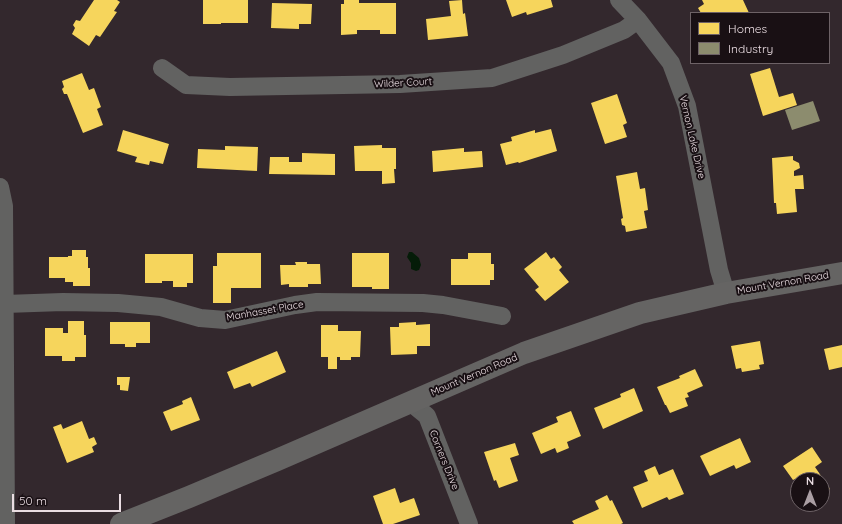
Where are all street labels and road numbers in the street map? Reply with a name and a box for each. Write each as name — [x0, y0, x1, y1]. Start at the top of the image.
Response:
street label: Wilder Court — [374, 75, 432, 91]
street label: Vernon Lake Drive — [677, 94, 707, 180]
street label: Mount Vernon Road — [736, 269, 830, 297]
street label: Manhasset Place — [225, 298, 305, 324]
street label: Mount Vernon Road — [429, 351, 519, 399]
street label: Corners Drive — [427, 428, 461, 492]

